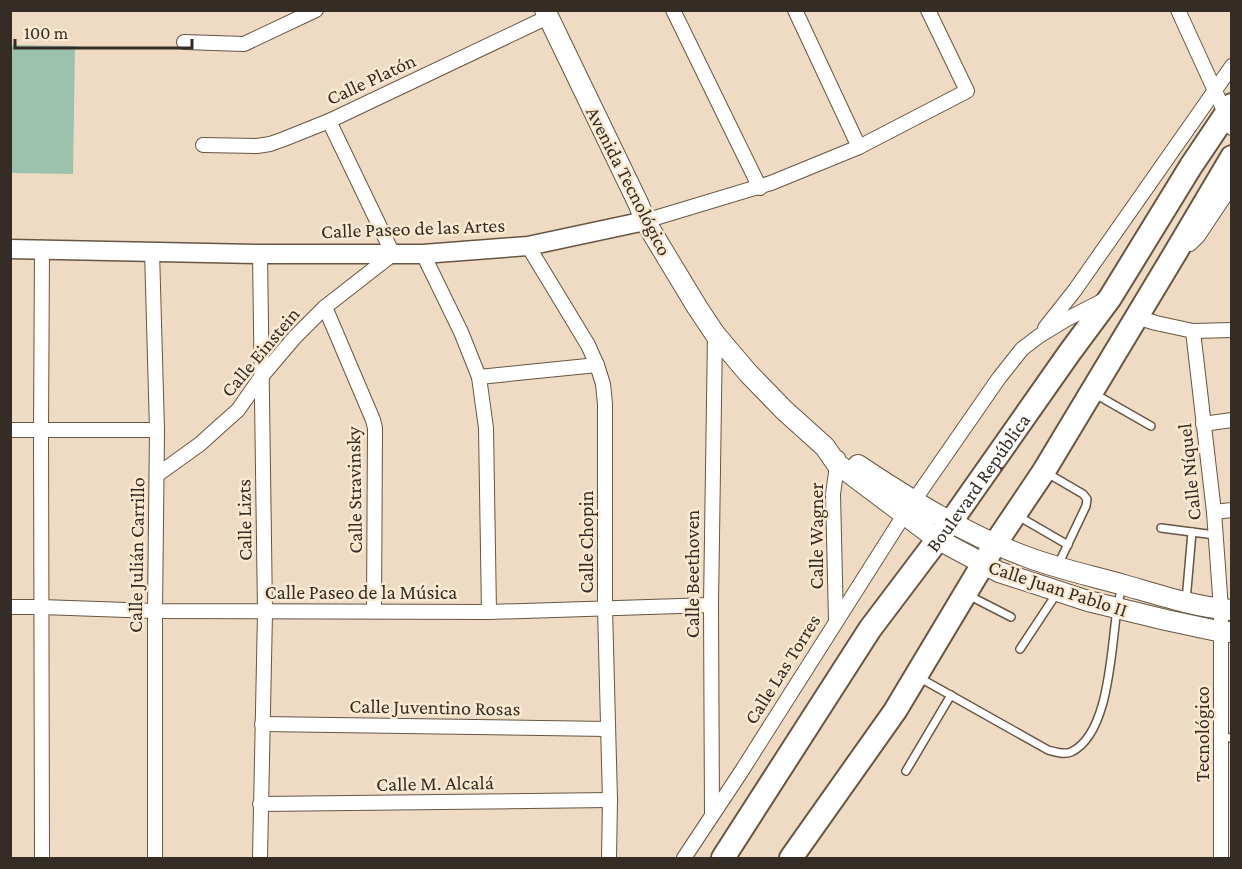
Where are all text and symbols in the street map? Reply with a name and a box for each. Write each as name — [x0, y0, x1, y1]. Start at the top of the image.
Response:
scale bar — [15, 12, 192, 50]
text: 100 m — [24, 23, 69, 43]
street label: Calle Platón — [323, 49, 419, 109]
street label: Avenida Tecnológico — [581, 103, 676, 260]
street label: Calle Paseo de las Artes — [321, 214, 506, 242]
street label: Calle Einstein — [216, 303, 304, 401]
street label: Boulevard República — [921, 409, 1034, 556]
street label: Calle Níquel — [1173, 422, 1206, 522]
street label: Calle Stravinsky — [342, 425, 367, 554]
street label: Calle Julián Carrillo — [124, 477, 149, 633]
street label: Calle Lizts — [232, 479, 256, 561]
street label: Calle Wagner — [805, 482, 828, 590]
street label: Calle Chopin — [575, 490, 598, 593]
street label: Calle Beethoven — [681, 510, 703, 638]
street label: Calle Juan Pablo II — [985, 555, 1130, 622]
street label: Calle Paseo de la Música — [265, 581, 457, 603]
street label: Calle Las Torres — [739, 610, 825, 728]
street label: Tecnológico — [1191, 686, 1214, 782]
street label: Calle Juventino Rosas — [349, 695, 521, 720]
street label: Calle M. Alcalá — [376, 771, 494, 795]

